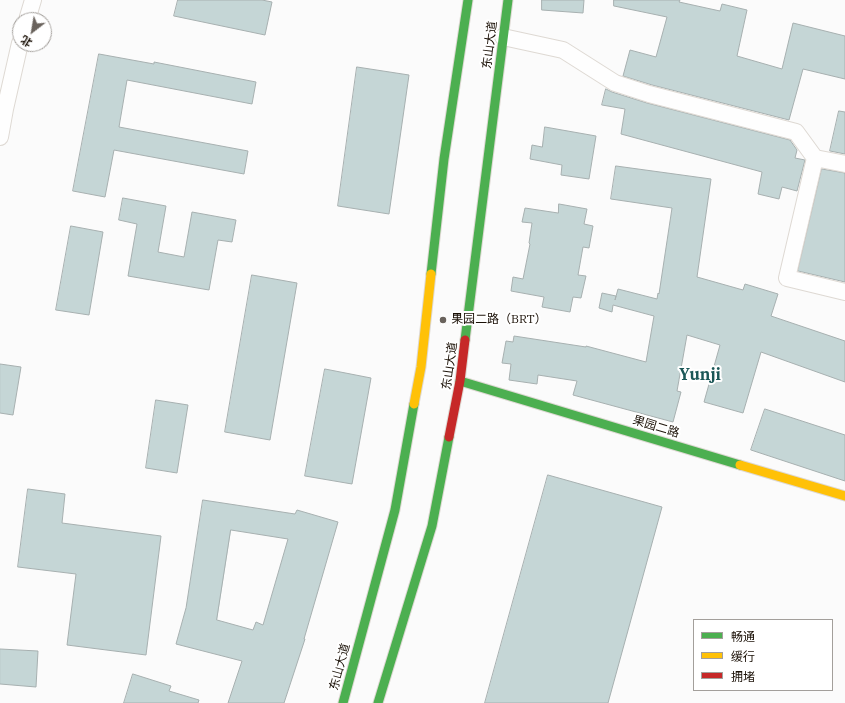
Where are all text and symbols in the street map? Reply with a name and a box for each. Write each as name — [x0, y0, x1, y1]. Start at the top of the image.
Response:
north arrow — [12, 12, 52, 52]
street label: 东山大道 — [480, 20, 500, 70]
text: 北 — [18, 33, 35, 50]
place label: 果园二路（BRT） — [451, 313, 547, 327]
marker: 果园二路（BRT） — [438, 315, 448, 325]
street label: 东山大道 — [440, 341, 460, 391]
district label: Yunji — [679, 365, 721, 385]
street label: 果园二路 — [631, 413, 681, 441]
legend — [693, 619, 833, 691]
text: 畅通 — [731, 629, 755, 644]
street label: 东山大道 — [327, 642, 353, 692]
text: 缓行 — [731, 649, 755, 664]
text: 拥堵 — [731, 669, 755, 684]

